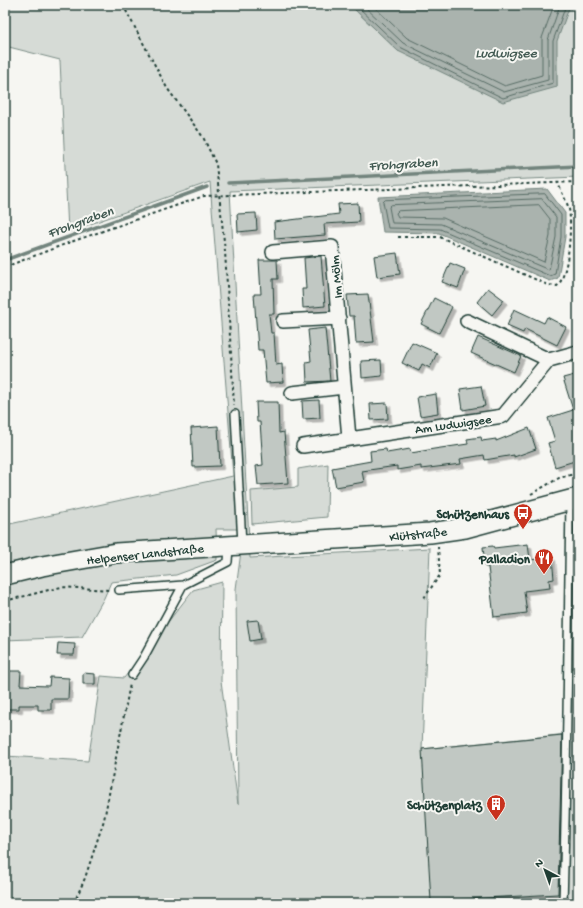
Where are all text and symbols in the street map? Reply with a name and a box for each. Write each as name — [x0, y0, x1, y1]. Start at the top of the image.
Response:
water label: Ludwigsee — [475, 46, 537, 63]
water label: Frohgraben — [368, 155, 438, 176]
water label: Frohgraben — [46, 203, 116, 243]
street label: Im Mölm — [328, 255, 347, 299]
street label: Am Ludwigsee — [414, 413, 493, 438]
bus stop icon: Schützenhaus — [512, 502, 534, 530]
place label: Schützenhaus — [436, 508, 510, 523]
street label: Klütstraße — [389, 525, 448, 546]
street label: Helpenser Landstraße — [86, 542, 205, 569]
restaurant icon: Palladion — [533, 547, 555, 575]
place label: Palladion — [478, 553, 531, 568]
building icon: Schützenplatz — [485, 793, 507, 821]
place label: Schützenplatz — [407, 799, 483, 815]
north arrow — [525, 850, 565, 890]
text: N — [533, 857, 546, 871]

